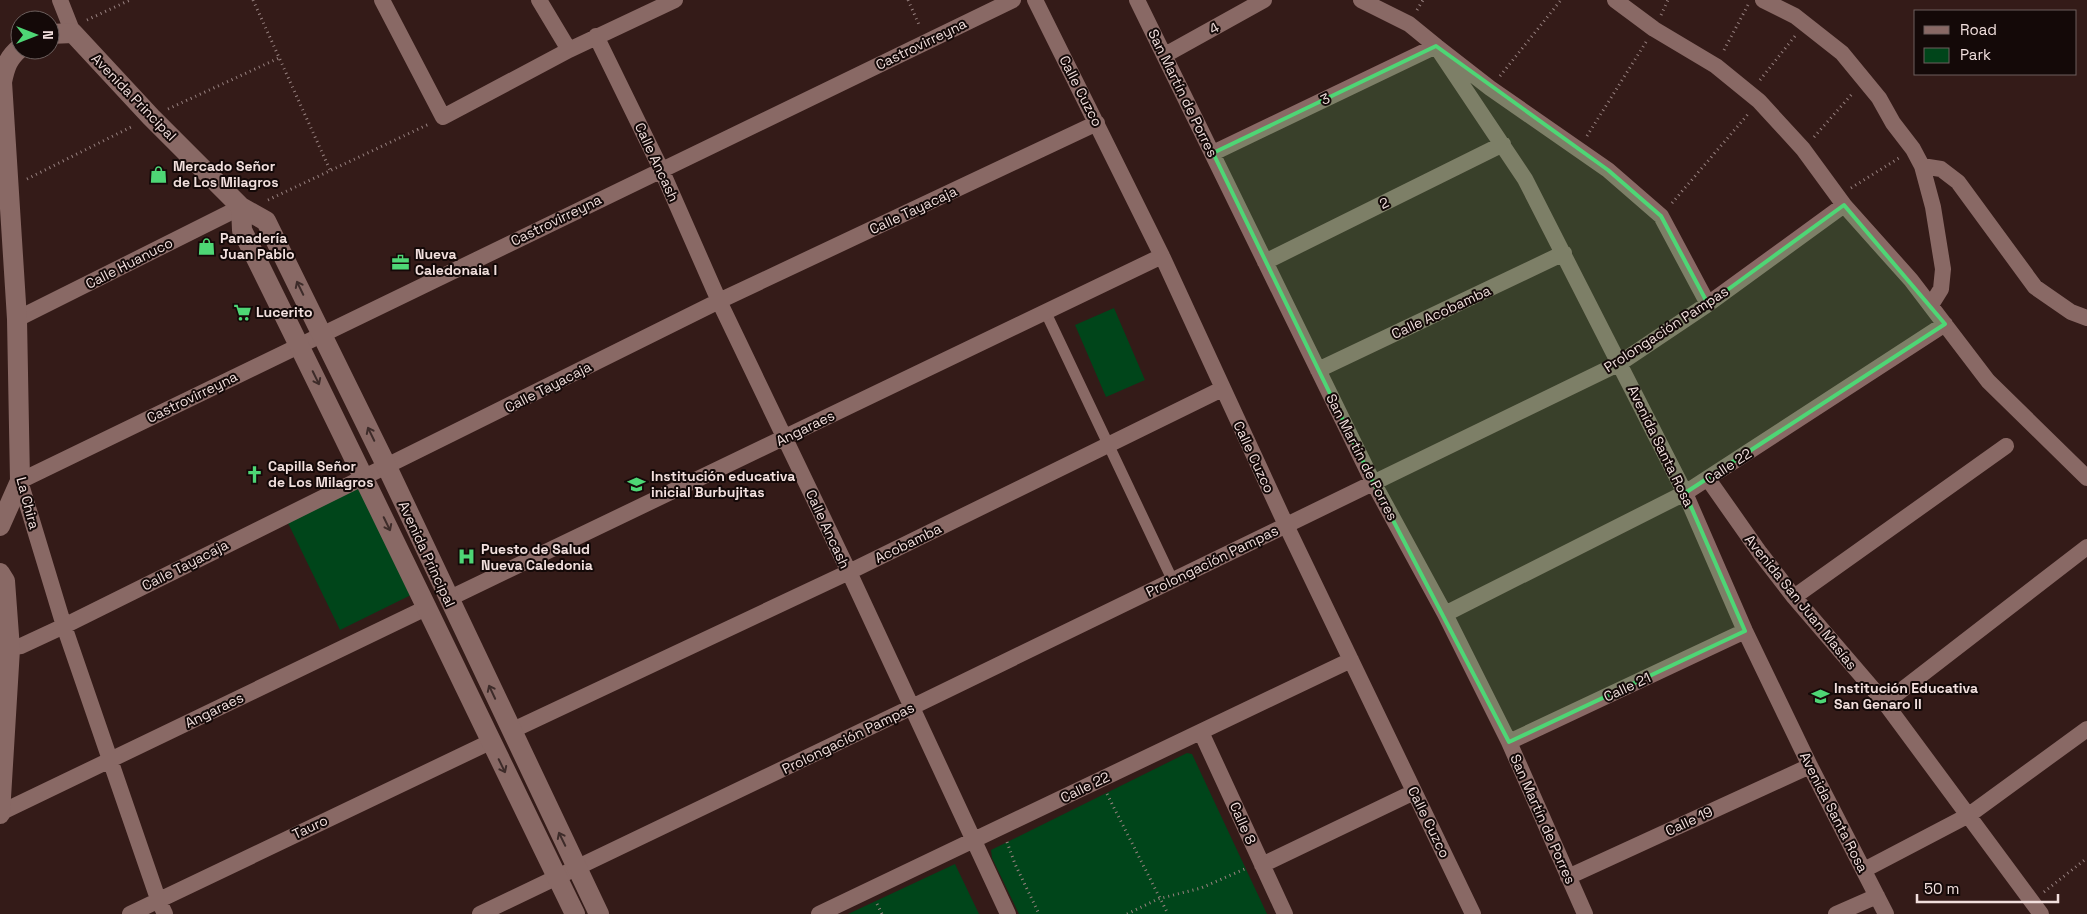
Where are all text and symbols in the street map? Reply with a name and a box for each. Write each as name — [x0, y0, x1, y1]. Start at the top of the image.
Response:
north arrow — [10, 10, 60, 60]
legend — [1914, 10, 2077, 75]
street label: Castrovirreyna — [873, 14, 969, 74]
street label: 4 — [1206, 18, 1222, 38]
text: Road — [1960, 20, 1997, 39]
street label: San Martín de Porres — [1144, 26, 1222, 160]
text: N — [39, 30, 57, 40]
text: Park — [1960, 45, 1991, 64]
street label: Avenida Principal — [88, 49, 180, 145]
street label: Calle Cuzco — [1055, 52, 1107, 130]
street label: 3 — [1317, 89, 1333, 109]
street label: Calle Ancash — [631, 120, 683, 204]
place label: Mercado Señor de Los Milagros — [173, 157, 279, 191]
shop icon: Mercado Señor de Los Milagros — [149, 164, 169, 184]
street label: Calle Tayacaja — [866, 182, 960, 238]
street label: Castrovirreyna — [508, 190, 604, 250]
street label: 2 — [1376, 193, 1392, 213]
place label: Panadería Juan Pablo — [220, 229, 295, 263]
street label: Calle Huanuco — [82, 233, 176, 293]
shop icon: Panadería Juan Pablo — [196, 236, 216, 256]
place label: Nueva Caledonaia I — [415, 245, 497, 279]
office icon: Nueva Caledonaia I — [391, 252, 411, 272]
one-way arrow — [294, 281, 304, 296]
street label: Calle Acobamba — [1388, 281, 1494, 343]
street label: Prolongación Pampas — [1600, 282, 1732, 376]
supermarket icon: Lucerito — [232, 302, 252, 322]
place label: Lucerito — [256, 303, 312, 321]
street label: Calle Tayacaja — [502, 357, 594, 417]
street label: Castrovirreyna — [144, 367, 240, 427]
one-way arrow — [312, 370, 321, 385]
street label: Avenida Santa Rosa — [1624, 382, 1698, 510]
street label: San Martín de Porres — [1322, 391, 1402, 523]
street label: Angaraes — [773, 406, 837, 450]
street label: Calle Cuzco — [1229, 418, 1279, 496]
one-way arrow — [366, 427, 375, 442]
street label: Calle 22 — [1701, 444, 1755, 488]
place label: Capilla Señor de Los Milagros — [268, 457, 374, 491]
church icon: Capilla Señor de Los Milagros — [244, 464, 264, 484]
place label: Institución educativa inicial Burbujitas — [651, 467, 795, 501]
school or university icon: Institución educativa inicial Burbujitas — [627, 474, 647, 494]
street label: La Chira — [12, 475, 44, 531]
street label: Calle Ancash — [802, 487, 854, 571]
street label: Avenida Principal — [395, 498, 459, 610]
one-way arrow — [383, 516, 392, 531]
street label: Acobamba — [872, 519, 944, 567]
street label: Prolongación Pampas — [1143, 521, 1281, 601]
street label: Avenida San Juan Masías — [1741, 531, 1861, 673]
street label: Calle Tayacaja — [139, 535, 231, 595]
place label: Puesto de Salud Nueva Caledonia — [481, 540, 593, 574]
hospital icon: Puesto de Salud Nueva Caledonia — [457, 547, 477, 567]
street label: Calle 21 — [1601, 668, 1653, 706]
place label: Institución Educativa San Genaro II — [1834, 679, 1978, 713]
one-way arrow — [487, 685, 496, 700]
school or university icon: Institución Educativa San Genaro II — [1810, 686, 1830, 706]
street label: Angaraes — [182, 688, 246, 732]
street label: Prolongación Pampas — [779, 698, 917, 778]
street label: Avenida Santa Rosa — [1796, 749, 1872, 875]
street label: San Martín de Porres — [1506, 751, 1580, 887]
one-way arrow — [498, 758, 507, 773]
street label: Calle 22 — [1057, 767, 1113, 807]
street label: Calle Cuzco — [1404, 783, 1454, 861]
street label: Calle 8 — [1226, 799, 1260, 847]
street label: Calle 19 — [1662, 802, 1716, 840]
street label: Tauro — [289, 811, 331, 843]
one-way arrow — [557, 832, 566, 847]
scale bar — [1917, 872, 2058, 904]
text: 50 m — [1924, 879, 1959, 898]

